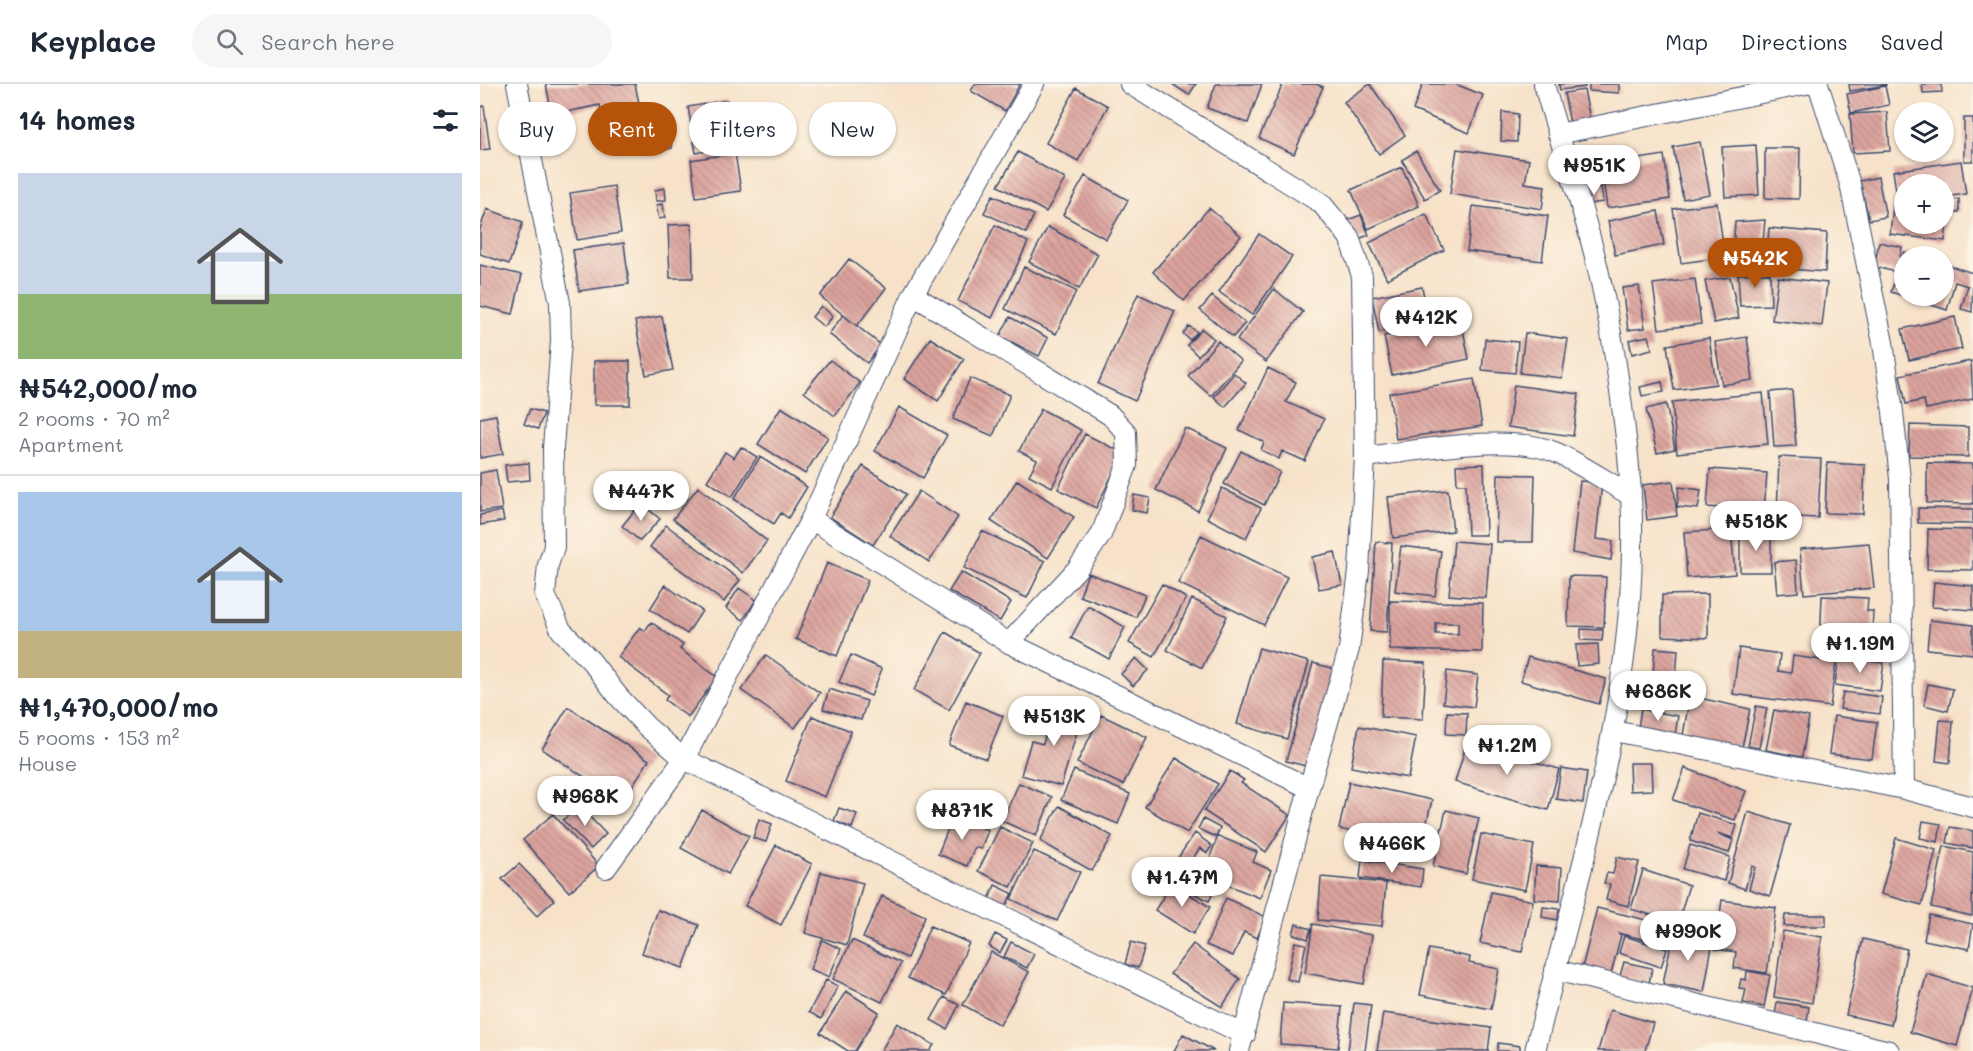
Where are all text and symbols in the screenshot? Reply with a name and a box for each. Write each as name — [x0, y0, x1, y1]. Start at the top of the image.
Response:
search box — [192, 14, 612, 68]
text: Keyplace — [30, 23, 156, 59]
icon: search — [213, 25, 246, 58]
text: Search here — [261, 27, 395, 56]
text: Map — [1665, 28, 1708, 55]
text: Directions — [1741, 28, 1848, 55]
text: Saved — [1881, 28, 1943, 55]
chip: Buy — [498, 102, 576, 156]
chip: Rent — [588, 102, 677, 156]
chip: Filters — [689, 102, 797, 156]
chip: New — [809, 102, 896, 156]
map controls — [1894, 102, 1954, 306]
button: layers — [1894, 102, 1954, 162]
text: 14 homes — [18, 103, 136, 137]
icon: filters — [429, 104, 462, 137]
pin: ₦951K — [1552, 145, 1636, 196]
text: ₦951K — [1562, 151, 1626, 177]
button: + — [1894, 174, 1954, 234]
icon: home — [186, 212, 294, 320]
pin: ₦542K — [1713, 238, 1797, 289]
text: ₦542K — [1722, 244, 1788, 270]
button: − — [1894, 246, 1954, 306]
pin: ₦412K — [1384, 297, 1468, 348]
text: ₦412K — [1394, 303, 1458, 329]
text: ₦542,000/mo — [18, 371, 197, 405]
text: 2 rooms · 70 m² — [18, 405, 170, 431]
text: Apartment — [18, 431, 124, 457]
pin: ₦447K — [599, 471, 683, 522]
text: ₦447K — [607, 477, 675, 503]
pin: ₦518K — [1714, 501, 1798, 552]
text: ₦518K — [1724, 507, 1788, 533]
icon: home — [186, 531, 294, 639]
pin: ₦1.19M — [1811, 623, 1909, 674]
text: ₦1.19M — [1825, 629, 1895, 655]
pin: ₦686K — [1616, 671, 1700, 722]
text: ₦686K — [1624, 677, 1692, 703]
text: ₦1,470,000/mo — [18, 690, 218, 724]
pin: ₦513K — [1012, 696, 1096, 747]
text: ₦513K — [1022, 702, 1086, 728]
text: 5 rooms · 153 m² — [18, 724, 179, 750]
pin: ₦1.2M — [1465, 725, 1549, 776]
text: ₦1.2M — [1477, 731, 1537, 757]
text: House — [18, 750, 77, 776]
pin: ₦968K — [543, 776, 627, 827]
text: ₦968K — [551, 782, 619, 808]
pin: ₦871K — [920, 790, 1004, 841]
text: ₦871K — [930, 796, 994, 822]
pin: ₦466K — [1350, 823, 1434, 874]
text: ₦466K — [1358, 829, 1426, 855]
pin: ₦1.47M — [1133, 857, 1231, 908]
text: ₦1.47M — [1145, 863, 1219, 889]
pin: ₦990K — [1646, 911, 1730, 962]
text: ₦990K — [1654, 917, 1722, 943]

